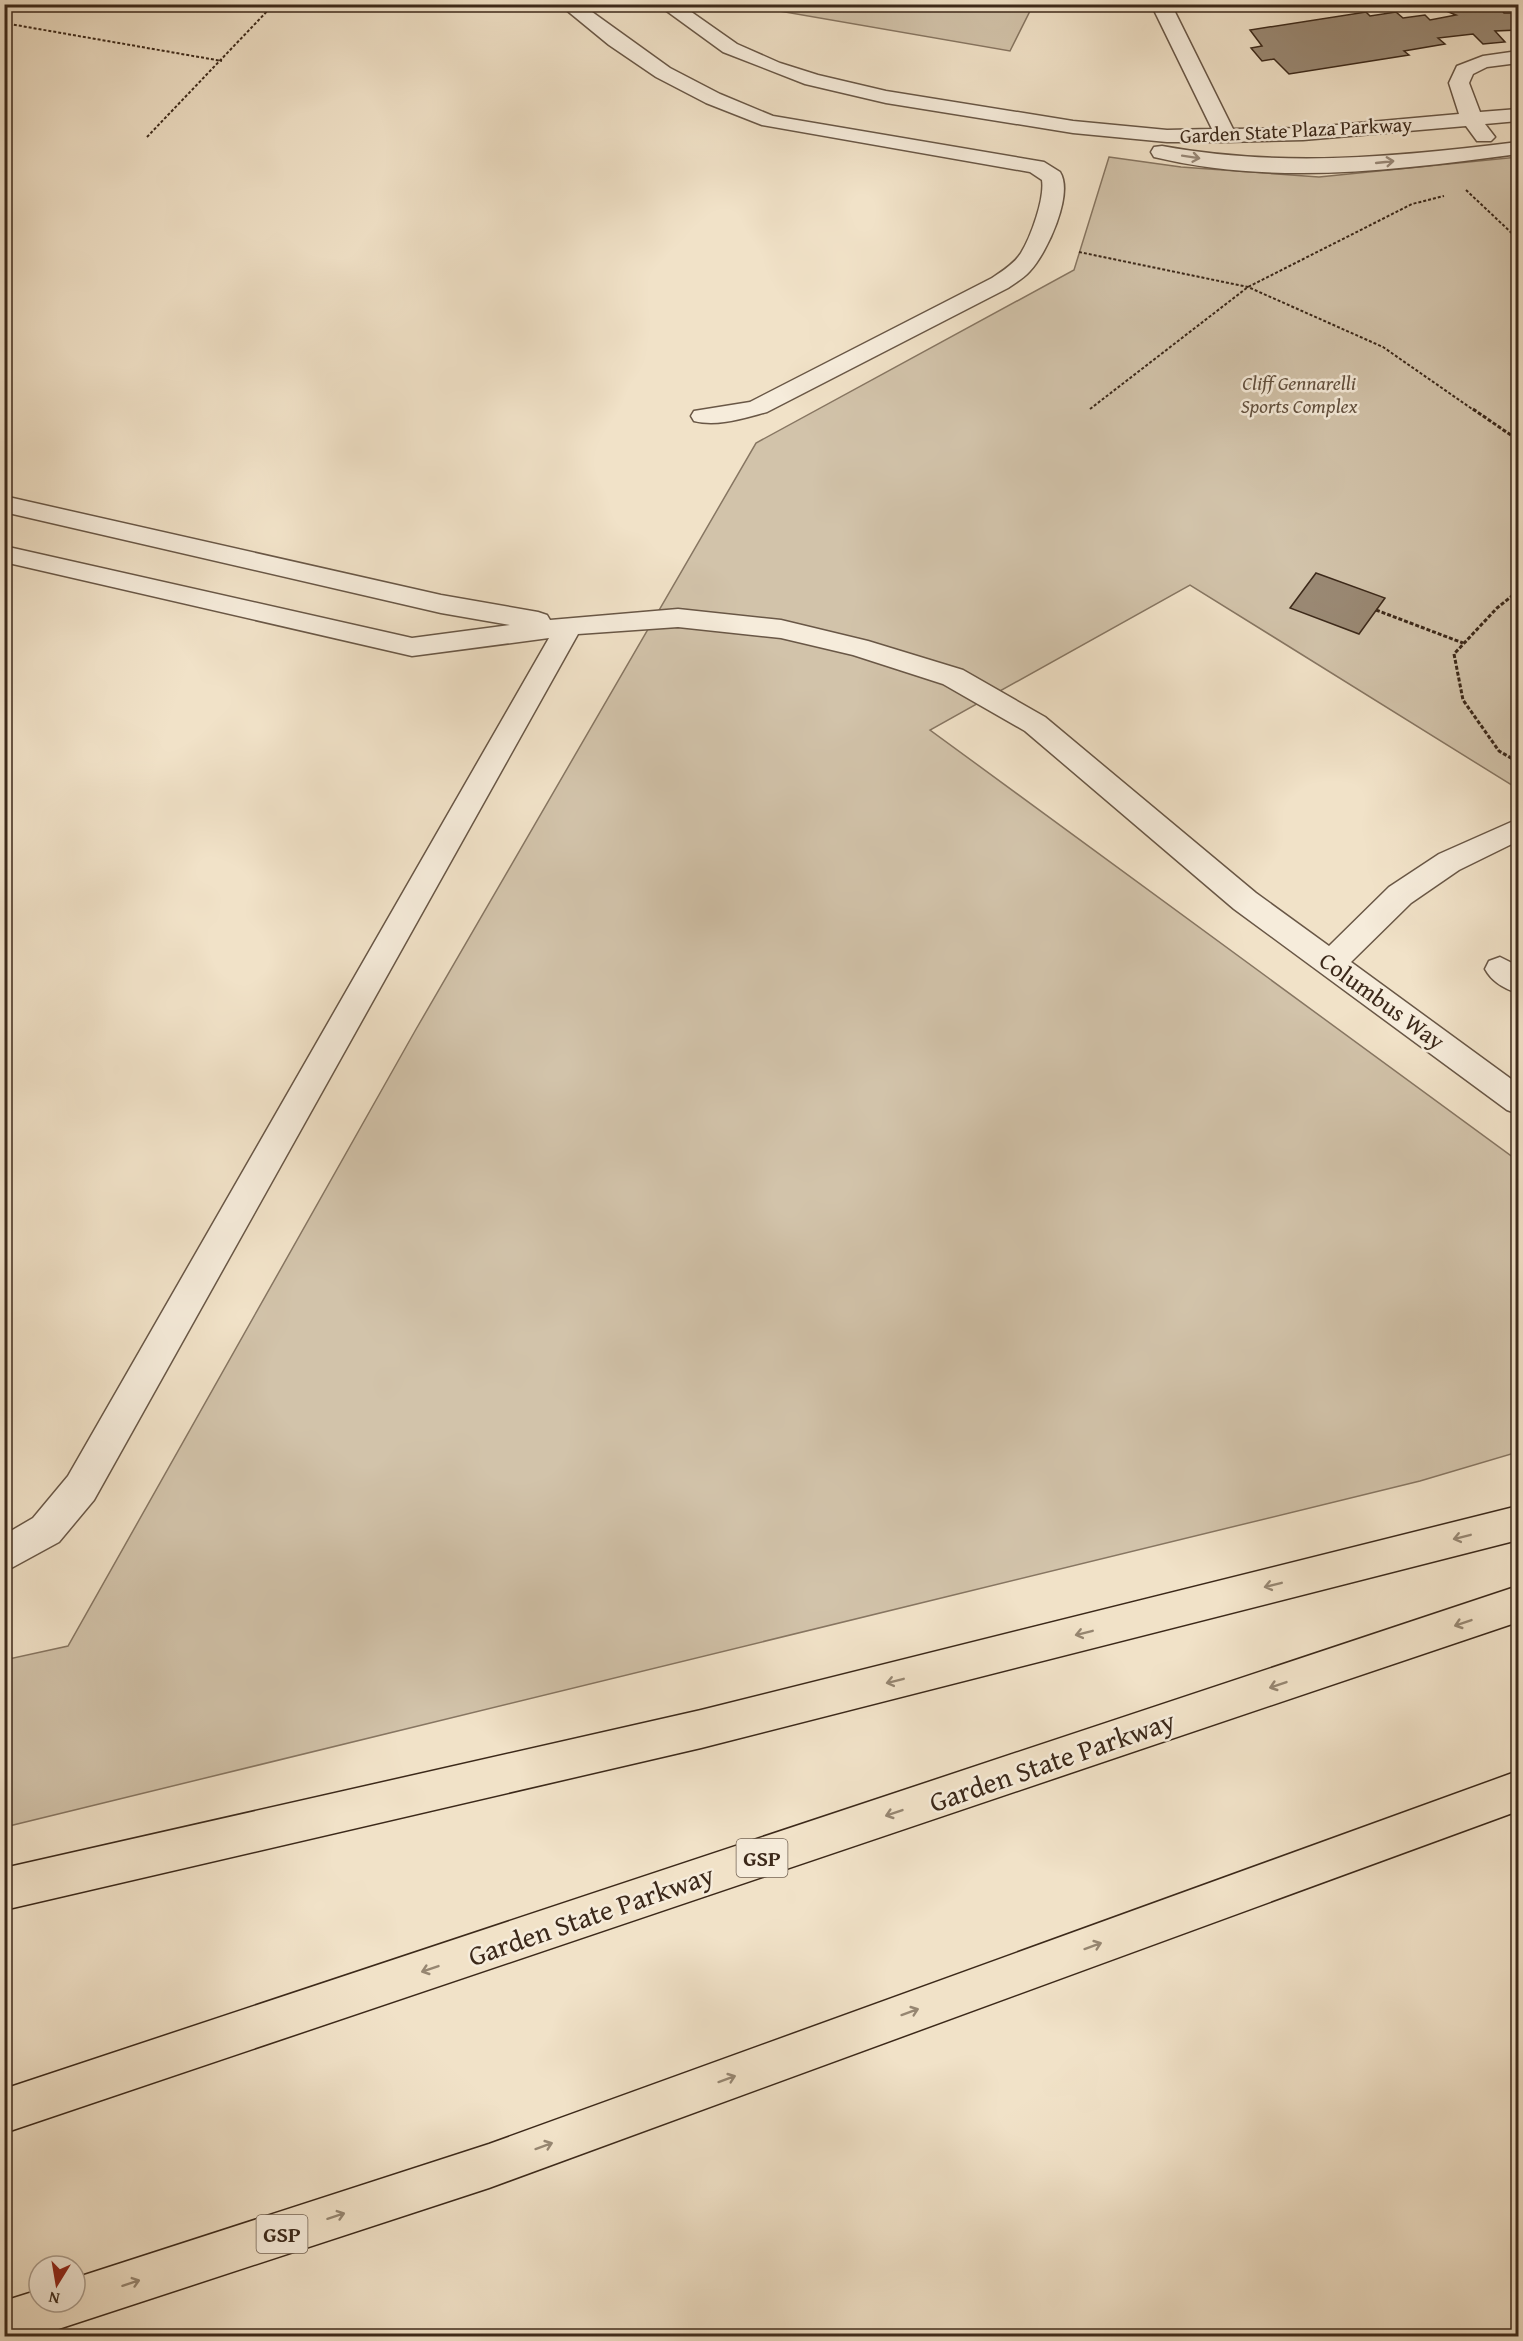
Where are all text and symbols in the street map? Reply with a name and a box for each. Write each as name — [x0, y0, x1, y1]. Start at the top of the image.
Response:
street label: Garden State Plaza Parkway — [1179, 109, 1413, 150]
one-way arrow — [1181, 151, 1200, 162]
one-way arrow — [1375, 156, 1395, 167]
park label: Cliff Gennarelli Sports Complex — [1241, 368, 1357, 420]
street label: Columbus Way — [1312, 943, 1452, 1058]
one-way arrow — [1453, 1532, 1472, 1544]
one-way arrow — [1264, 1580, 1283, 1592]
one-way arrow — [1454, 1618, 1473, 1629]
one-way arrow — [1075, 1628, 1094, 1640]
one-way arrow — [886, 1675, 905, 1687]
one-way arrow — [1269, 1680, 1288, 1691]
street label: Garden State Parkway — [923, 1699, 1180, 1822]
one-way arrow — [885, 1809, 904, 1820]
road number: GSP — [736, 1839, 788, 1877]
street label: Garden State Parkway — [462, 1853, 719, 1976]
one-way arrow — [1084, 1939, 1102, 1950]
one-way arrow — [421, 1964, 440, 1975]
one-way arrow — [900, 2006, 919, 2017]
one-way arrow — [717, 2073, 736, 2084]
one-way arrow — [534, 2140, 553, 2151]
one-way arrow — [326, 2210, 345, 2221]
road number: GSP — [256, 2215, 308, 2253]
north arrow — [27, 2254, 87, 2314]
one-way arrow — [121, 2277, 140, 2288]
text: N — [46, 2286, 62, 2312]

